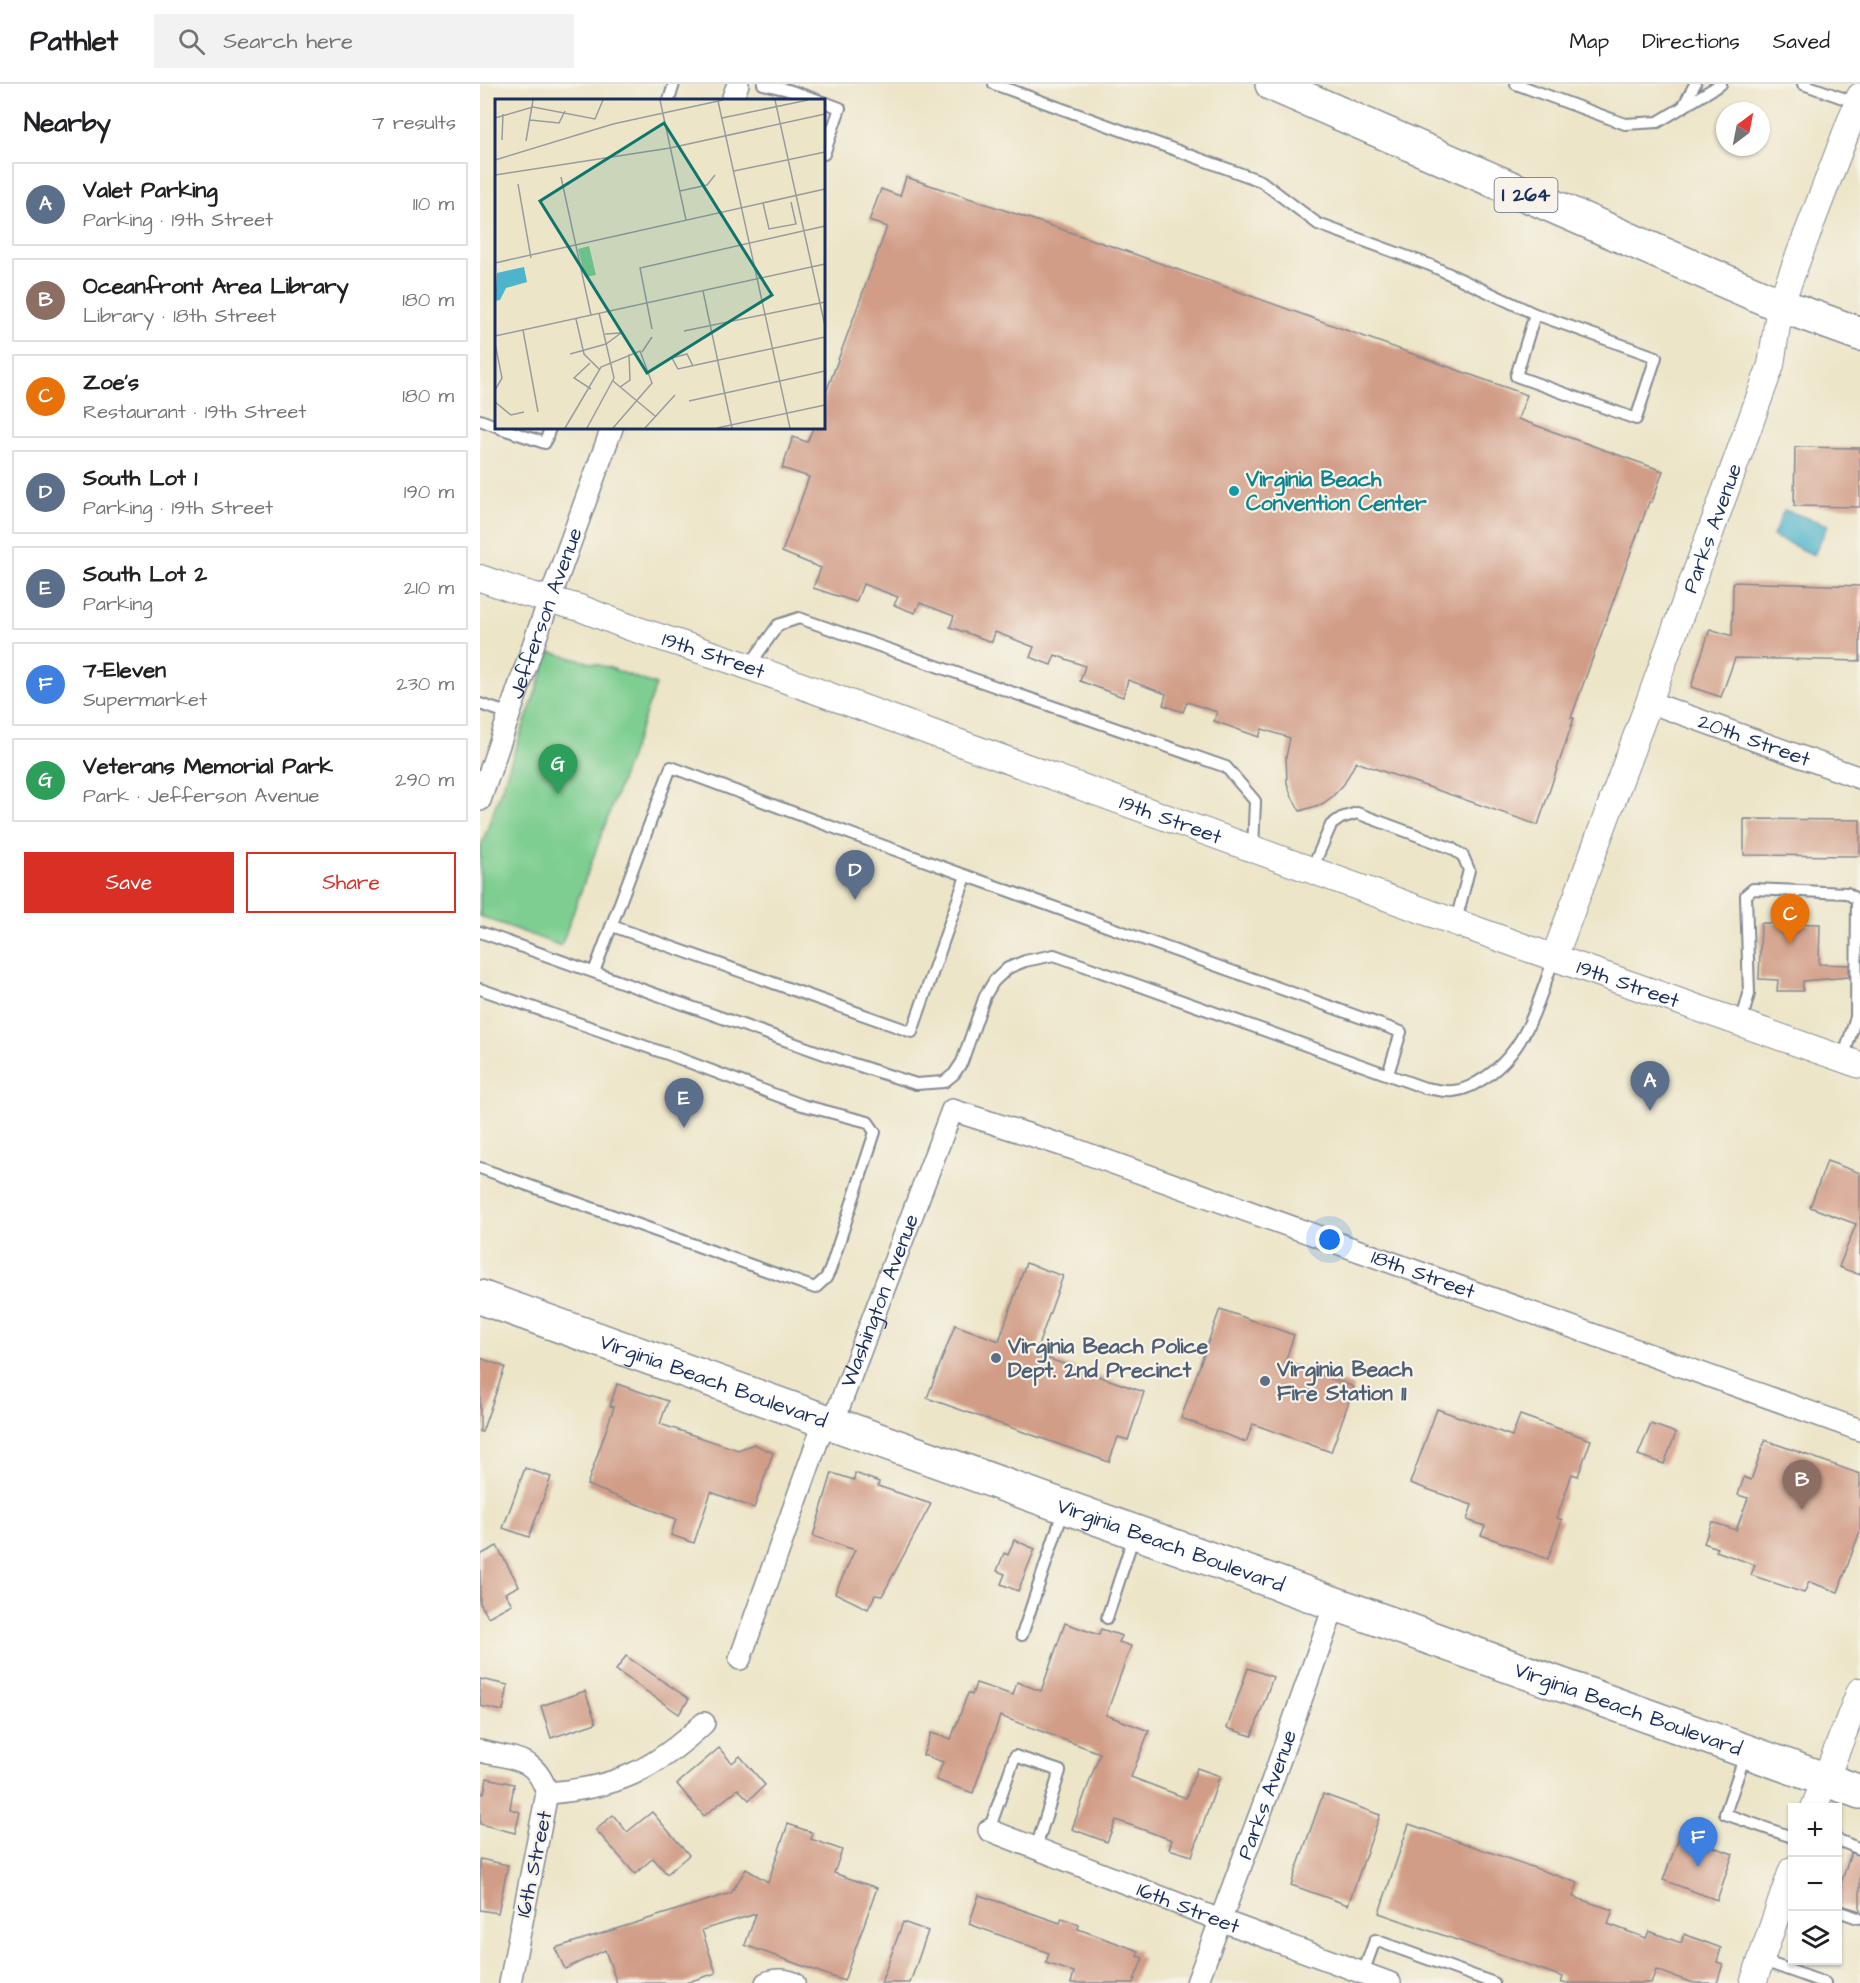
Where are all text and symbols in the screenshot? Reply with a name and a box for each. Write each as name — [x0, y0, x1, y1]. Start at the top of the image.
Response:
search box — [154, 14, 574, 68]
text: Pathlet — [30, 22, 118, 61]
icon: search — [175, 25, 208, 58]
text: Search here — [223, 26, 353, 57]
text: Map — [1569, 27, 1609, 56]
text: Directions — [1642, 27, 1740, 56]
text: Saved — [1773, 27, 1830, 56]
inset map — [495, 99, 825, 429]
north arrow — [1716, 102, 1770, 156]
text: Nearby — [24, 105, 111, 141]
text: 7 results — [372, 109, 456, 137]
text: Valet Parking — [83, 175, 218, 206]
road number: I 264 — [1494, 178, 1558, 212]
text: A — [39, 190, 52, 218]
text: 110 m — [413, 190, 454, 218]
text: Parking · 19th Street — [83, 206, 273, 234]
text: Oceanfront Area Library — [83, 271, 349, 302]
text: B — [38, 286, 53, 314]
text: 180 m — [402, 286, 454, 314]
text: Library · 18th Street — [83, 302, 276, 330]
text: Zoe's — [83, 367, 139, 398]
text: C — [38, 382, 53, 410]
text: 180 m — [402, 382, 454, 410]
text: Restaurant · 19th Street — [83, 398, 306, 426]
street label: Parks Avenue — [1675, 459, 1749, 597]
text: South Lot 1 — [83, 463, 197, 494]
place label: Virginia Beach Convention Center — [1245, 465, 1427, 518]
text: D — [39, 478, 52, 506]
text: 190 m — [404, 478, 454, 506]
marker: Virginia Beach Convention Center — [1227, 484, 1241, 498]
text: Parking · 19th Street — [83, 494, 273, 522]
street label: Jefferson Avenue — [501, 523, 589, 703]
text: South Lot 2 — [83, 559, 207, 590]
text: E — [40, 574, 51, 602]
text: 210 m — [404, 574, 454, 602]
text: Parking — [83, 590, 153, 618]
street label: 19th Street — [658, 624, 769, 686]
text: 7-Eleven — [83, 655, 166, 686]
text: F — [39, 670, 52, 698]
text: 230 m — [396, 670, 454, 698]
text: Supermarket — [83, 686, 207, 714]
street label: 20th Street — [1694, 706, 1815, 774]
pin: G — [538, 744, 578, 794]
text: Veterans Memorial Park — [83, 751, 333, 782]
text: G — [39, 766, 52, 794]
text: 290 m — [395, 766, 454, 794]
text: Park · Jefferson Avenue — [83, 782, 319, 810]
street label: 19th Street — [1116, 787, 1226, 851]
pin: D — [836, 850, 874, 900]
button: Save — [24, 852, 234, 913]
button: Share — [246, 852, 456, 913]
pin: C — [1770, 894, 1810, 944]
street label: 19th Street — [1573, 952, 1684, 1015]
pin: A — [1630, 1062, 1670, 1111]
pin: E — [664, 1078, 704, 1128]
street label: Washington Avenue — [833, 1210, 926, 1391]
your location — [1315, 1225, 1344, 1254]
street label: 18th Street — [1367, 1242, 1480, 1306]
street label: Virginia Beach Boulevard — [596, 1327, 831, 1435]
place label: Virginia Beach Police Dept. 2nd Precinct — [1007, 1332, 1209, 1386]
marker: Virginia Beach Police Dept. 2nd Precinct — [989, 1351, 1003, 1365]
place label: Virginia Beach Fire Station 11 — [1276, 1355, 1413, 1408]
marker: Virginia Beach Fire Station 11 — [1258, 1374, 1272, 1388]
pin: B — [1782, 1460, 1822, 1510]
street label: Virginia Beach Boulevard — [1053, 1491, 1289, 1599]
street label: Virginia Beach Boulevard — [1511, 1655, 1746, 1763]
street label: Parks Avenue — [1230, 1726, 1304, 1863]
map controls — [1788, 1803, 1842, 1965]
button: + — [1788, 1803, 1842, 1857]
street label: 16th Street — [509, 1808, 560, 1920]
pin: F — [1678, 1818, 1718, 1867]
button: − — [1788, 1857, 1842, 1911]
street label: 16th Street — [1133, 1875, 1244, 1941]
button: layers — [1788, 1911, 1842, 1965]

